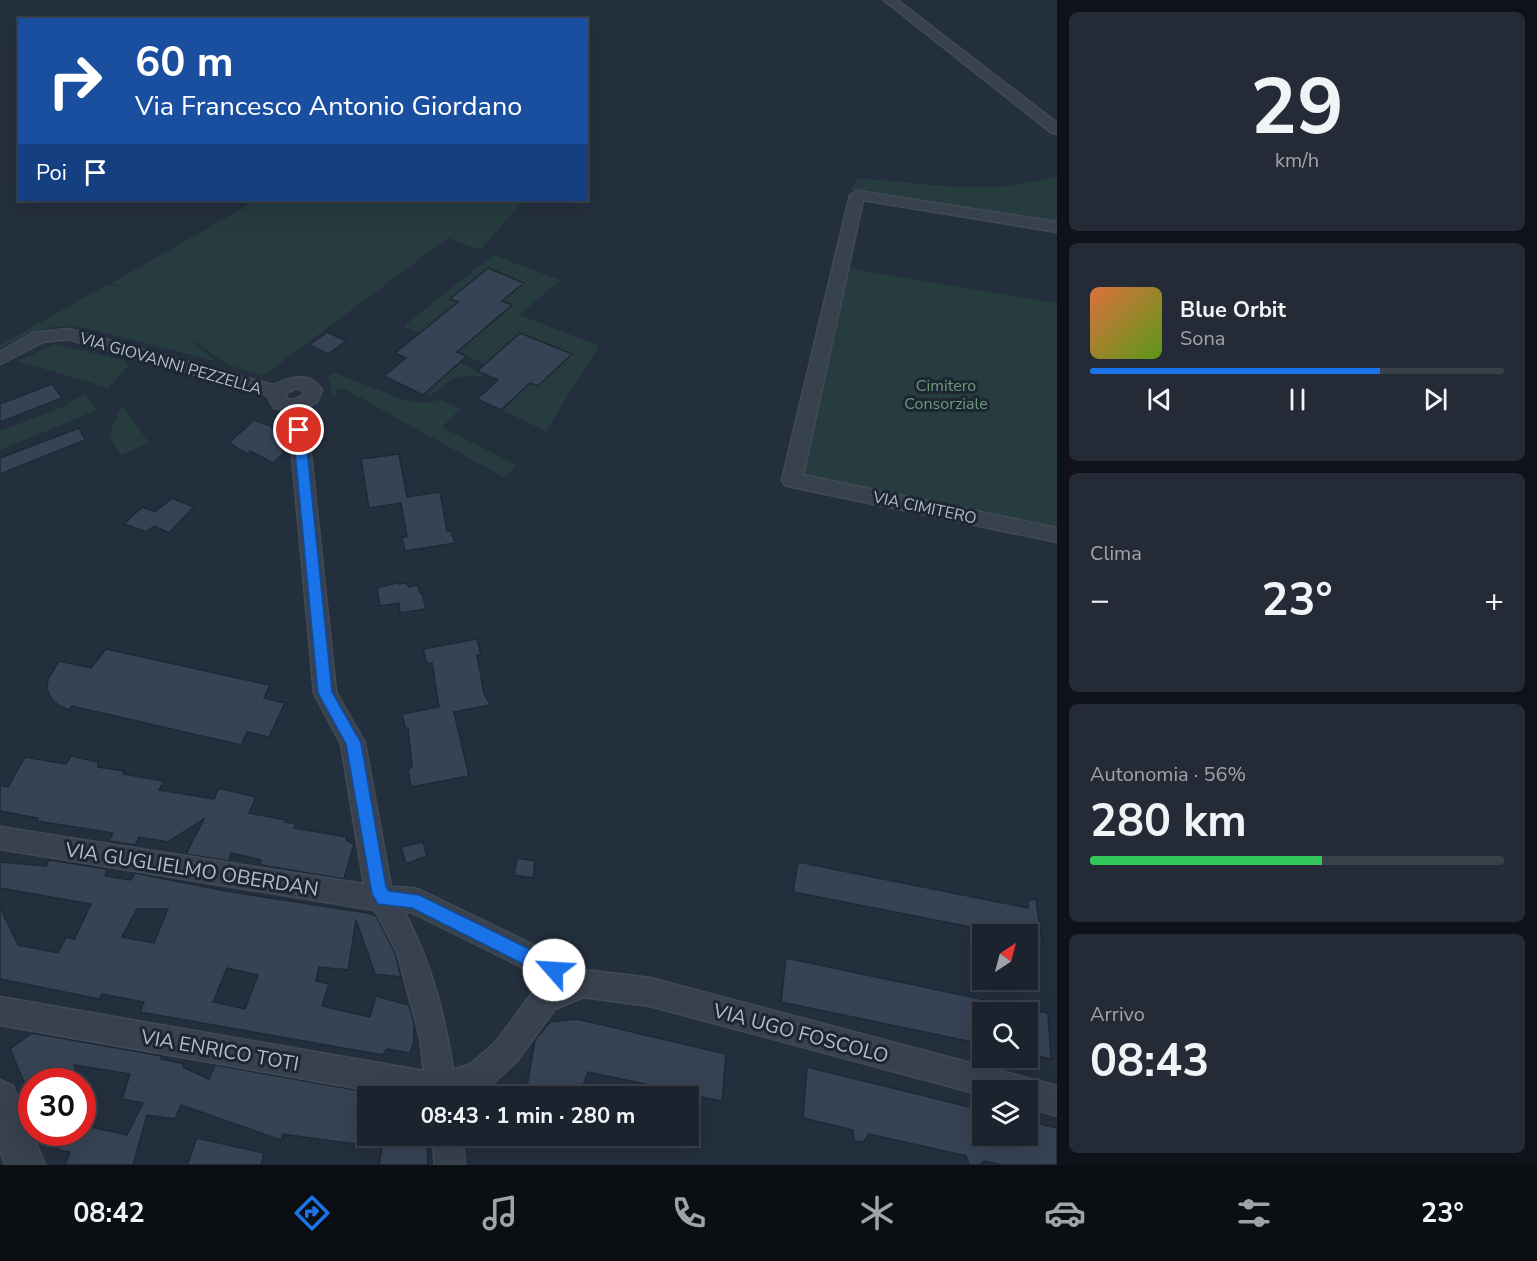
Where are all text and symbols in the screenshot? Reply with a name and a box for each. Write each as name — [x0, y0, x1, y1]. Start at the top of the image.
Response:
text: 60 m — [135, 34, 234, 91]
icon: right — [36, 42, 114, 120]
text: 29 — [1250, 54, 1344, 161]
text: Via Francesco Antonio Giordano — [135, 88, 522, 125]
text: km/h — [1275, 147, 1319, 174]
icon: arrive — [79, 156, 112, 189]
text: Poi — [36, 158, 67, 188]
text: Blue Orbit — [1180, 295, 1286, 325]
text: Sona — [1180, 325, 1225, 352]
street label: VIA GIOVANNI PEZZELLA — [76, 327, 265, 401]
park label: Cimitero Consorziale — [904, 375, 988, 415]
icon: previous — [1143, 383, 1176, 416]
icon: pause — [1281, 383, 1314, 416]
icon: next — [1419, 383, 1452, 416]
pin — [273, 404, 324, 455]
icon: arrive — [282, 413, 315, 446]
street label: VIA CIMITERO — [870, 486, 979, 530]
text: Clima — [1090, 540, 1142, 567]
text: 23° — [1261, 570, 1333, 631]
text: − — [1090, 578, 1110, 623]
text: + — [1484, 578, 1504, 623]
text: Autonomia · 56% — [1090, 761, 1246, 788]
text: 280 km — [1090, 791, 1247, 852]
street label: VIA GUGLIELMO OBERDAN — [62, 836, 321, 903]
north arrow — [972, 924, 1038, 990]
map controls — [972, 924, 1038, 1146]
position arrow — [522, 938, 586, 1002]
street label: VIA UGO FOSCOLO — [709, 997, 891, 1070]
text: Arrivo — [1090, 1001, 1145, 1028]
button: search — [972, 1002, 1038, 1068]
street label: VIA ENRICO TOTI — [138, 1023, 301, 1078]
text: 08:43 — [1090, 1031, 1209, 1092]
speed limit sign: 30 — [18, 1068, 96, 1146]
button: layers — [972, 1080, 1038, 1146]
text: 08:43 · 1 min · 280 m — [421, 1101, 635, 1131]
icon: directions — [291, 1192, 333, 1234]
icon: music — [479, 1192, 521, 1234]
icon: phone — [668, 1192, 710, 1234]
icon: climate — [856, 1192, 898, 1234]
icon: car — [1044, 1192, 1086, 1234]
icon: filters — [1233, 1192, 1275, 1234]
text: 08:42 — [73, 1195, 145, 1232]
text: 23° — [1421, 1195, 1464, 1232]

